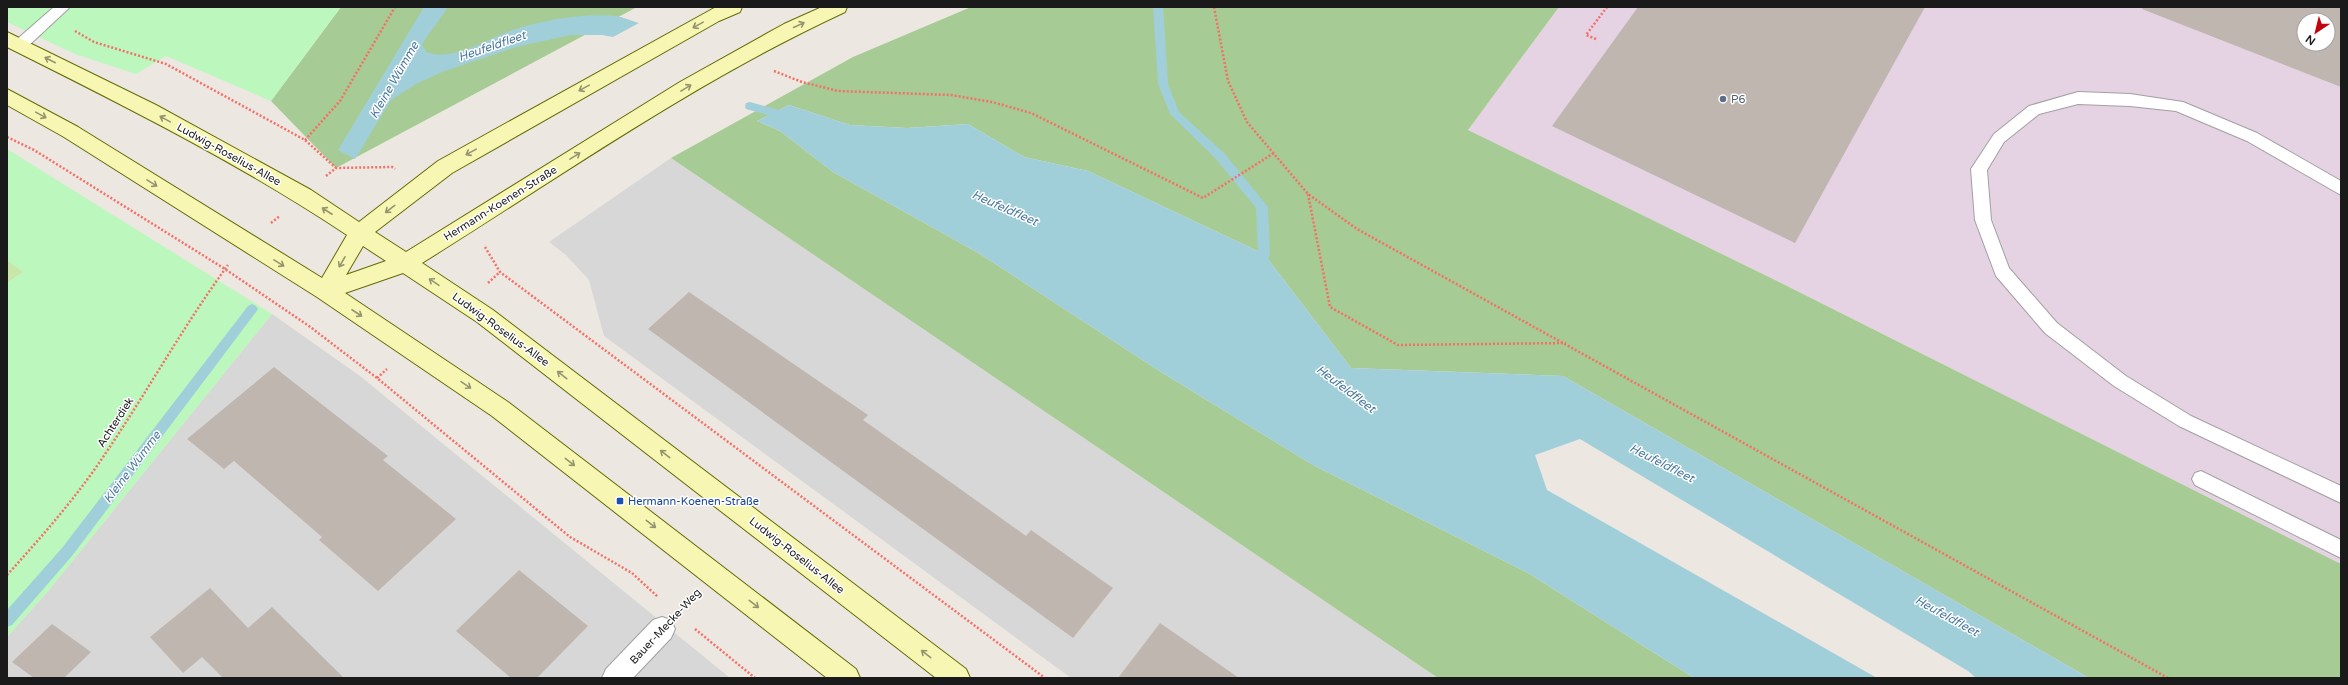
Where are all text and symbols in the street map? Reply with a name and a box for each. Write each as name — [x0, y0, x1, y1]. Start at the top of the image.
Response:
north arrow — [2296, 12, 2336, 52]
one-way arrow — [692, 21, 704, 29]
one-way arrow — [793, 21, 805, 28]
water label: Heufeldfleet — [456, 27, 529, 64]
text: N — [2303, 32, 2318, 48]
water label: Kleine Wümme — [366, 38, 422, 121]
one-way arrow — [44, 56, 56, 63]
one-way arrow — [680, 84, 692, 92]
one-way arrow — [579, 85, 591, 93]
place label: P6 — [1731, 93, 1745, 106]
marker: P6 — [1718, 94, 1728, 104]
one-way arrow — [35, 112, 47, 120]
one-way arrow — [160, 114, 172, 122]
street label: Ludwig-Roselius-Allee — [175, 120, 283, 188]
one-way arrow — [465, 149, 477, 157]
one-way arrow — [569, 151, 581, 159]
street label: Hermann-Koenen-Straße — [441, 163, 559, 244]
one-way arrow — [146, 179, 157, 187]
water label: Heufeldfleet — [970, 187, 1041, 229]
one-way arrow — [384, 205, 395, 213]
one-way arrow — [322, 207, 333, 215]
one-way arrow — [338, 256, 346, 268]
one-way arrow — [273, 259, 284, 267]
one-way arrow — [429, 278, 440, 286]
street label: Ludwig-Roselius-Allee — [450, 290, 552, 369]
one-way arrow — [352, 308, 363, 317]
water label: Heufeldfleet — [1314, 362, 1379, 417]
one-way arrow — [557, 371, 568, 379]
one-way arrow — [460, 381, 471, 389]
street label: Achterdiek — [94, 395, 136, 450]
water label: Kleine Wümme — [101, 428, 164, 505]
water label: Heufeldfleet — [1627, 441, 1698, 486]
one-way arrow — [660, 450, 671, 458]
one-way arrow — [565, 458, 576, 466]
place label: Hermann-Koenen-Straße — [628, 495, 759, 508]
marker: Hermann-Koenen-Straße — [615, 496, 625, 506]
street label: Ludwig-Roselius-Allee — [747, 514, 847, 596]
one-way arrow — [645, 520, 656, 529]
street label: Bauer-Mecke-Weg — [627, 586, 704, 667]
water label: Heufeldfleet — [1913, 593, 1982, 640]
one-way arrow — [748, 600, 759, 609]
one-way arrow — [920, 650, 931, 659]

